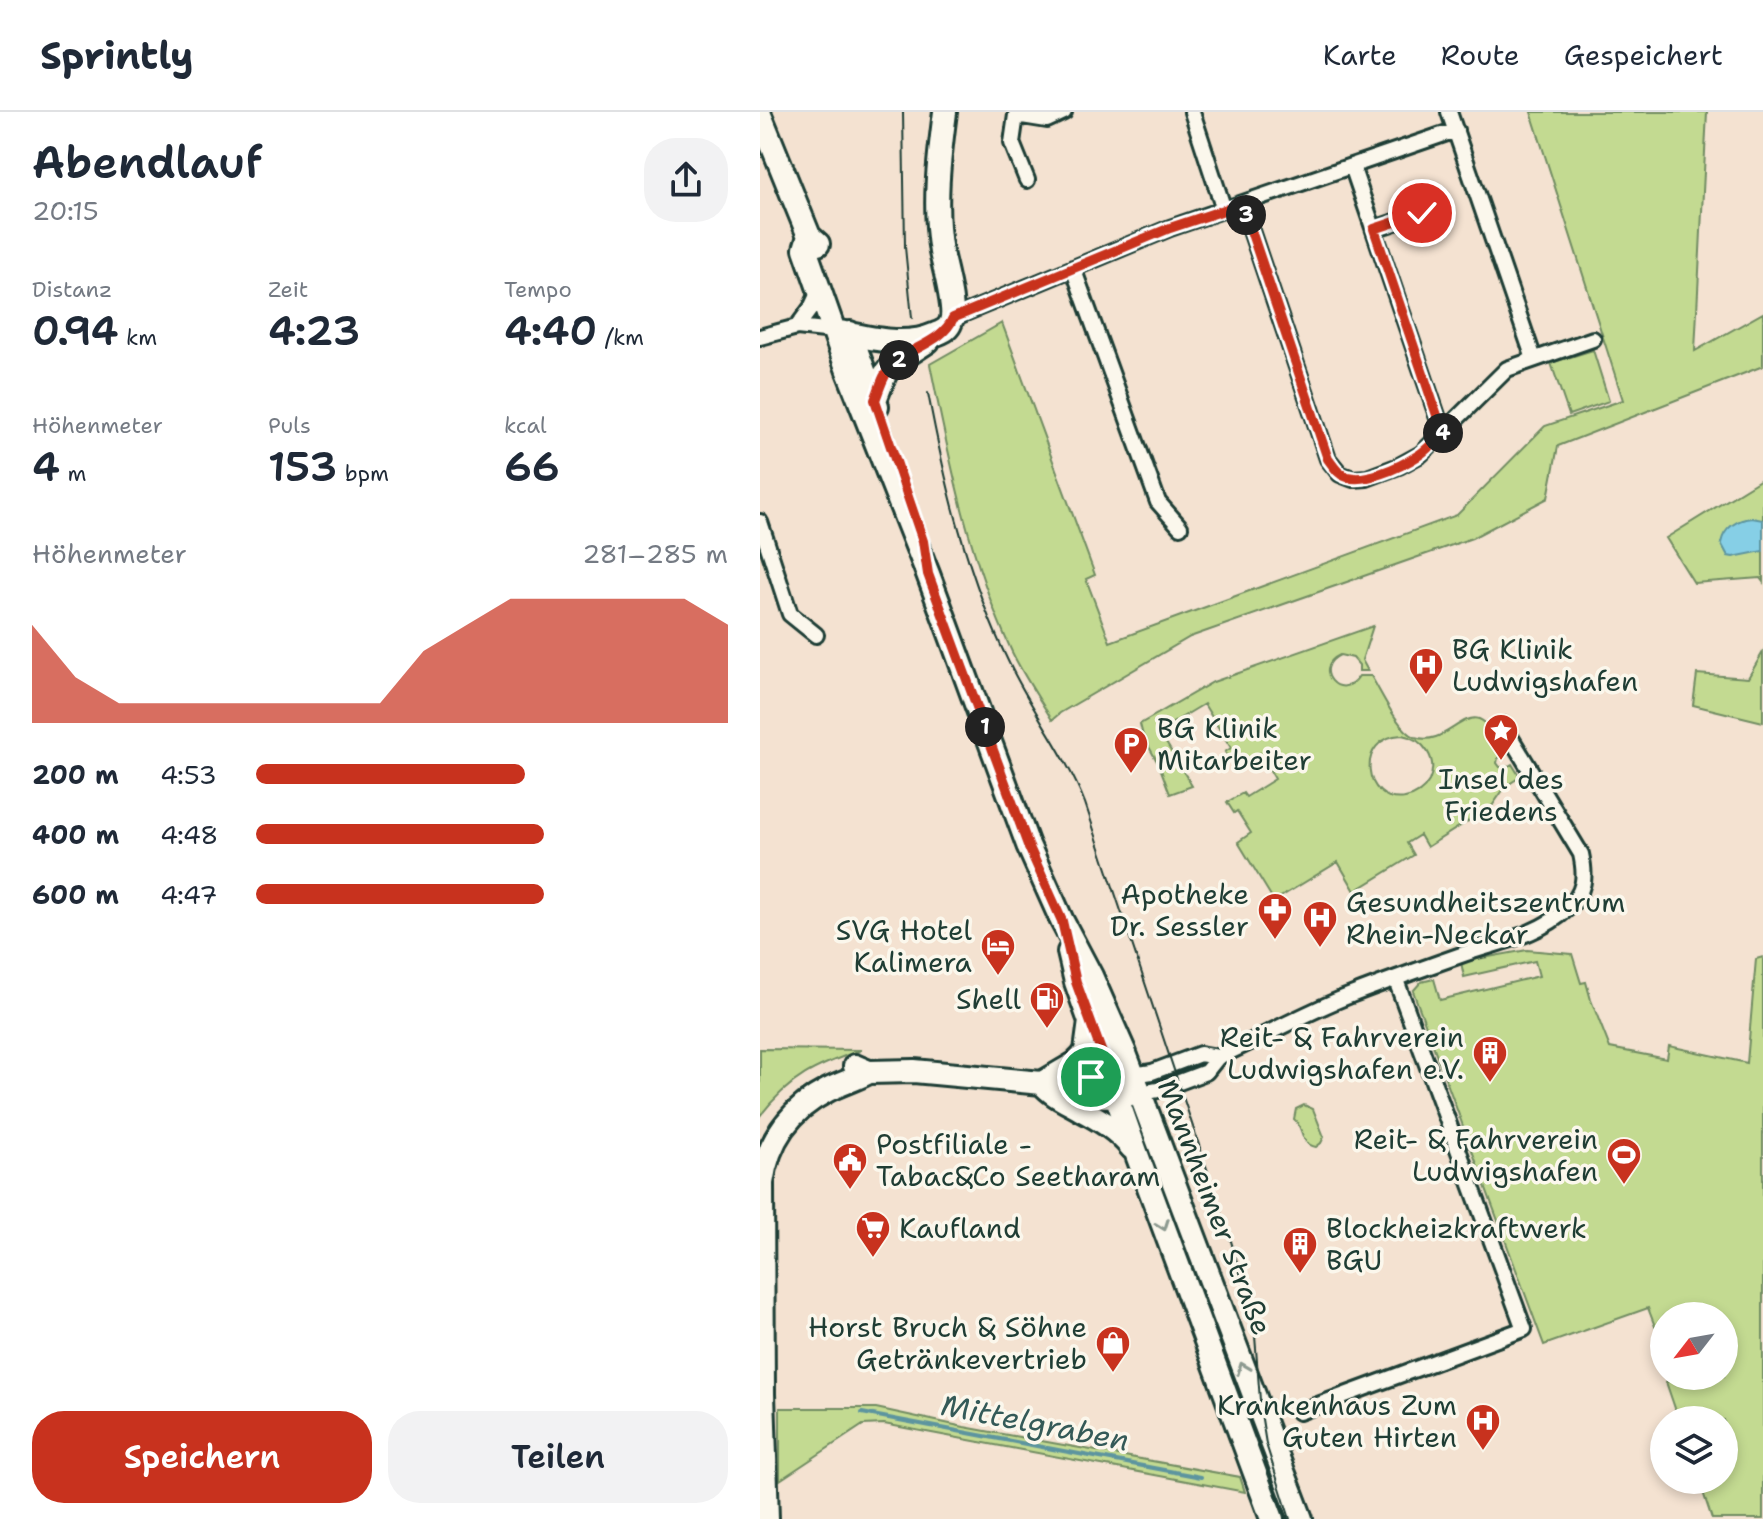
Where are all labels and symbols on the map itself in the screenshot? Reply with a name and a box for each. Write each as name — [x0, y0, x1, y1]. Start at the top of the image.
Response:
pin — [1388, 179, 1456, 247]
pin: 3 — [1226, 195, 1266, 235]
pin: 2 — [879, 340, 919, 380]
pin: 4 — [1423, 413, 1463, 453]
place label: BG Klinik Ludwigshafen — [1452, 630, 1638, 700]
hospital icon: BG Klinik Ludwigshafen — [1407, 646, 1445, 696]
pin: 1 — [965, 707, 1005, 747]
place label: BG Klinik Mitarbeiter — [1157, 709, 1312, 779]
place icon: Insel des Friedens — [1482, 712, 1520, 762]
parking icon: BG Klinik Mitarbeiter — [1112, 725, 1150, 775]
place label: Insel des Friedens — [1438, 760, 1564, 830]
place label: Apotheke Dr. Sessler — [1110, 875, 1249, 945]
place label: Gesundheitszentrum Rhein-Neckar — [1346, 883, 1625, 953]
pharmacy icon: Apotheke Dr. Sessler — [1256, 891, 1294, 941]
hospital icon: Gesundheitszentrum Rhein-Neckar — [1301, 899, 1339, 949]
place label: SVG Hotel Kalimera — [836, 911, 973, 981]
hotel icon: SVG Hotel Kalimera — [979, 927, 1017, 977]
place label: Shell — [956, 980, 1022, 1018]
fuel station icon: Shell — [1028, 980, 1066, 1030]
place label: Reit- & Fahrverein Ludwigshafen e.V. — [1220, 1018, 1464, 1088]
building icon: Reit- & Fahrverein Ludwigshafen e.V. — [1471, 1034, 1509, 1084]
pin — [1057, 1043, 1125, 1111]
street label: Mannheimer Straße — [1149, 1074, 1281, 1340]
place label: Reit- & Fahrverein Ludwigshafen — [1354, 1120, 1598, 1190]
place label: Postfiliale - Tabac&Co Seetharam — [876, 1125, 1160, 1195]
sports icon: Reit- & Fahrverein Ludwigshafen — [1605, 1136, 1643, 1186]
public building icon: Postfiliale - Tabac&Co Seetharam — [831, 1141, 869, 1191]
supermarket icon: Kaufland — [854, 1209, 892, 1259]
place label: Kaufland — [899, 1209, 1021, 1247]
place label: Blockheizkraftwerk BGU — [1326, 1209, 1587, 1279]
one-way arrow — [1153, 1217, 1170, 1231]
building icon: Blockheizkraftwerk BGU — [1281, 1225, 1319, 1275]
north arrow — [1650, 1302, 1738, 1390]
place label: Horst Bruch & Söhne Getränkevertrieb — [808, 1308, 1087, 1378]
shop icon: Horst Bruch & Söhne Getränkevertrieb — [1094, 1324, 1132, 1374]
one-way arrow — [1236, 1362, 1253, 1376]
water label: Mittelgraben — [938, 1384, 1133, 1461]
place label: Krankenhaus Zum Guten Hirten — [1217, 1386, 1457, 1456]
hospital icon: Krankenhaus Zum Guten Hirten — [1464, 1402, 1502, 1452]

